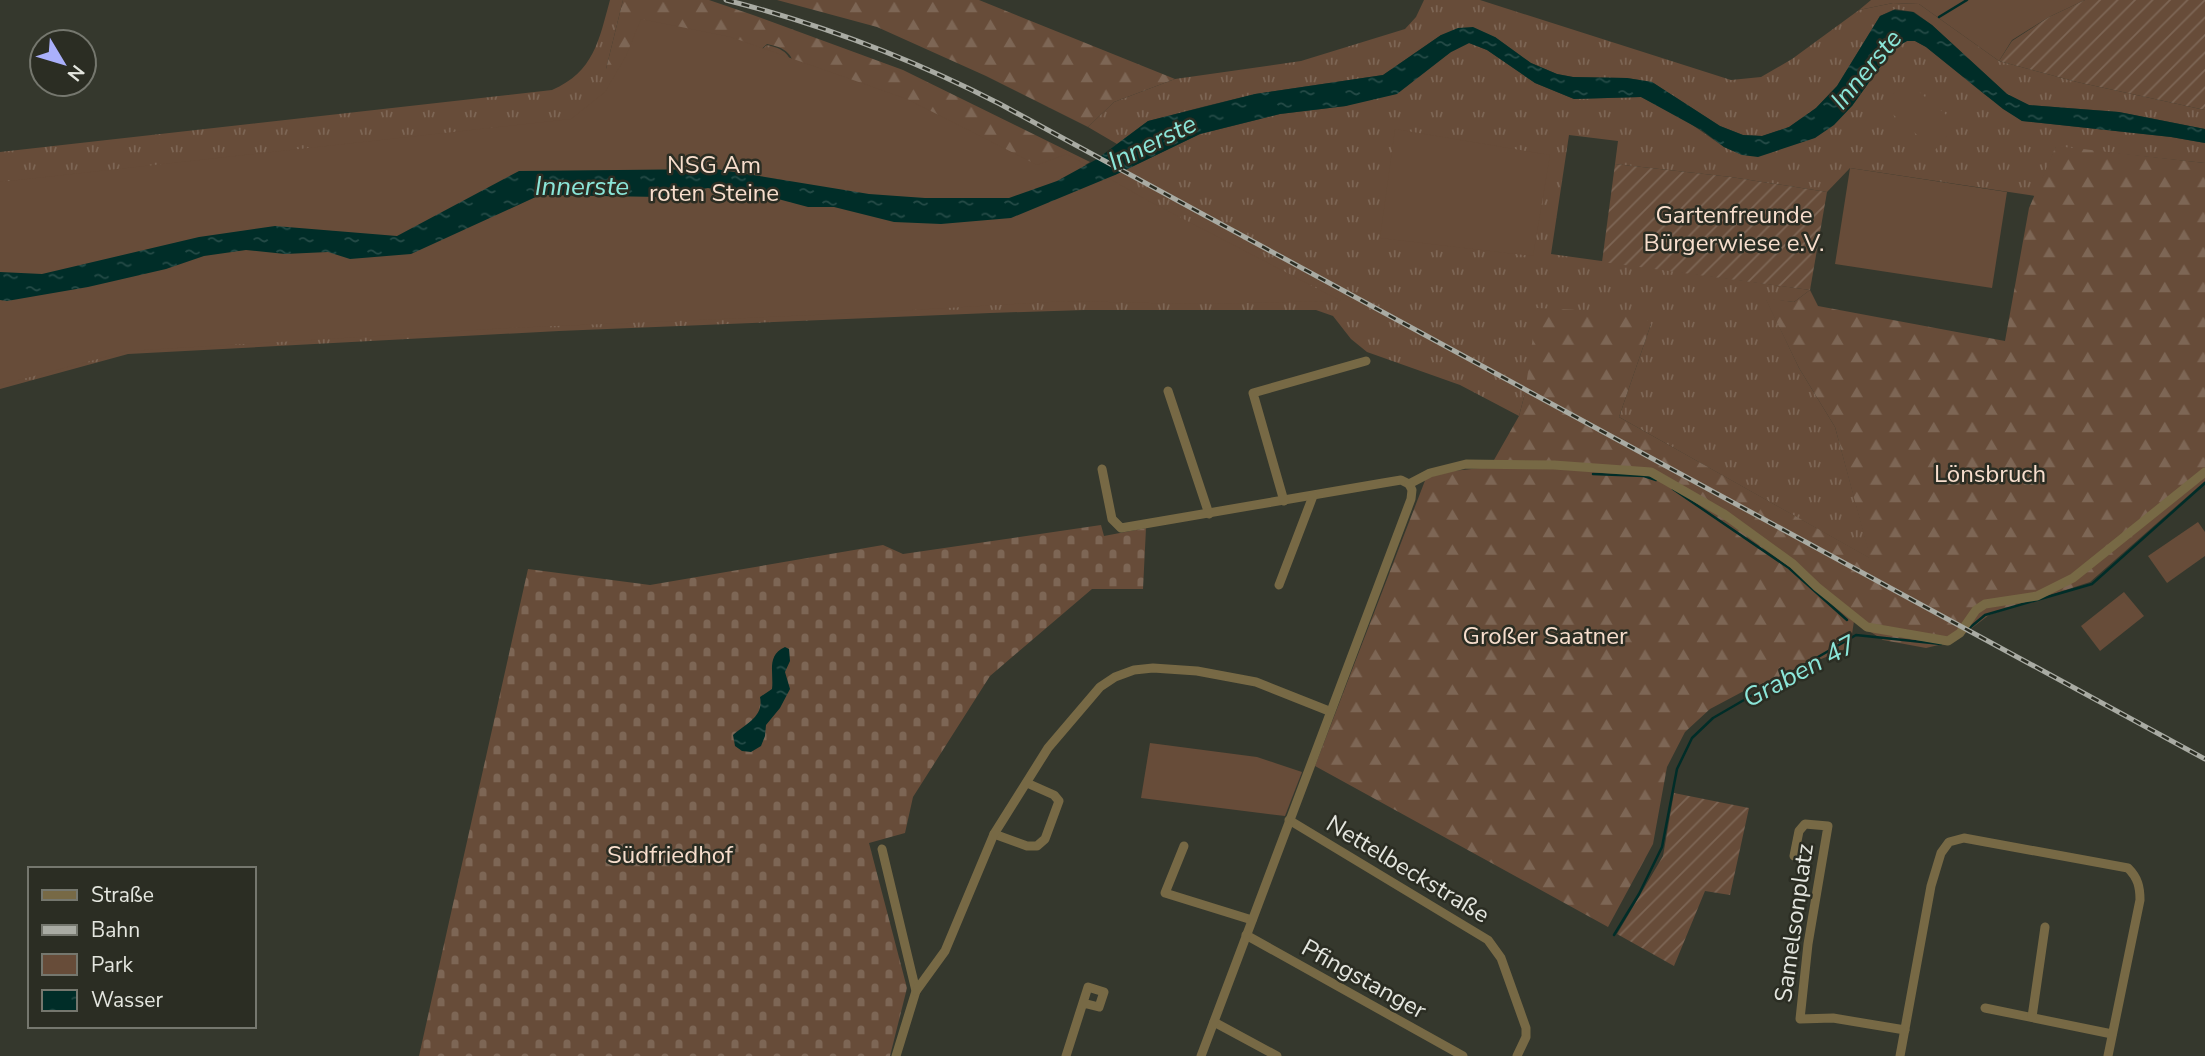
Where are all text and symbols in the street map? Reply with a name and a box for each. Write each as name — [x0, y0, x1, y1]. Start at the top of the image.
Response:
water label: Innerste — [1823, 22, 1910, 117]
north arrow — [28, 28, 98, 98]
text: N — [61, 59, 90, 86]
water label: Innerste — [1102, 106, 1202, 179]
park label: NSG Am roten Steine — [649, 149, 779, 209]
water label: Innerste — [535, 169, 629, 204]
park label: Gartenfreunde Bürgerwiese e.V. — [1643, 199, 1825, 259]
park label: Lönsbruch — [1934, 458, 2046, 490]
park label: Großer Saatner — [1462, 620, 1628, 652]
water label: Graben 47 — [1737, 627, 1862, 716]
street label: Nettelbeckstraße — [1320, 808, 1496, 930]
park label: Südfriedhof — [607, 839, 734, 871]
street label: Samelsonplatz — [1767, 842, 1821, 1004]
legend — [28, 867, 256, 1028]
text: Straße — [91, 881, 154, 909]
text: Bahn — [91, 916, 140, 944]
street label: Pfingstanger — [1296, 932, 1432, 1027]
text: Park — [91, 951, 133, 979]
text: Wasser — [91, 986, 163, 1014]

